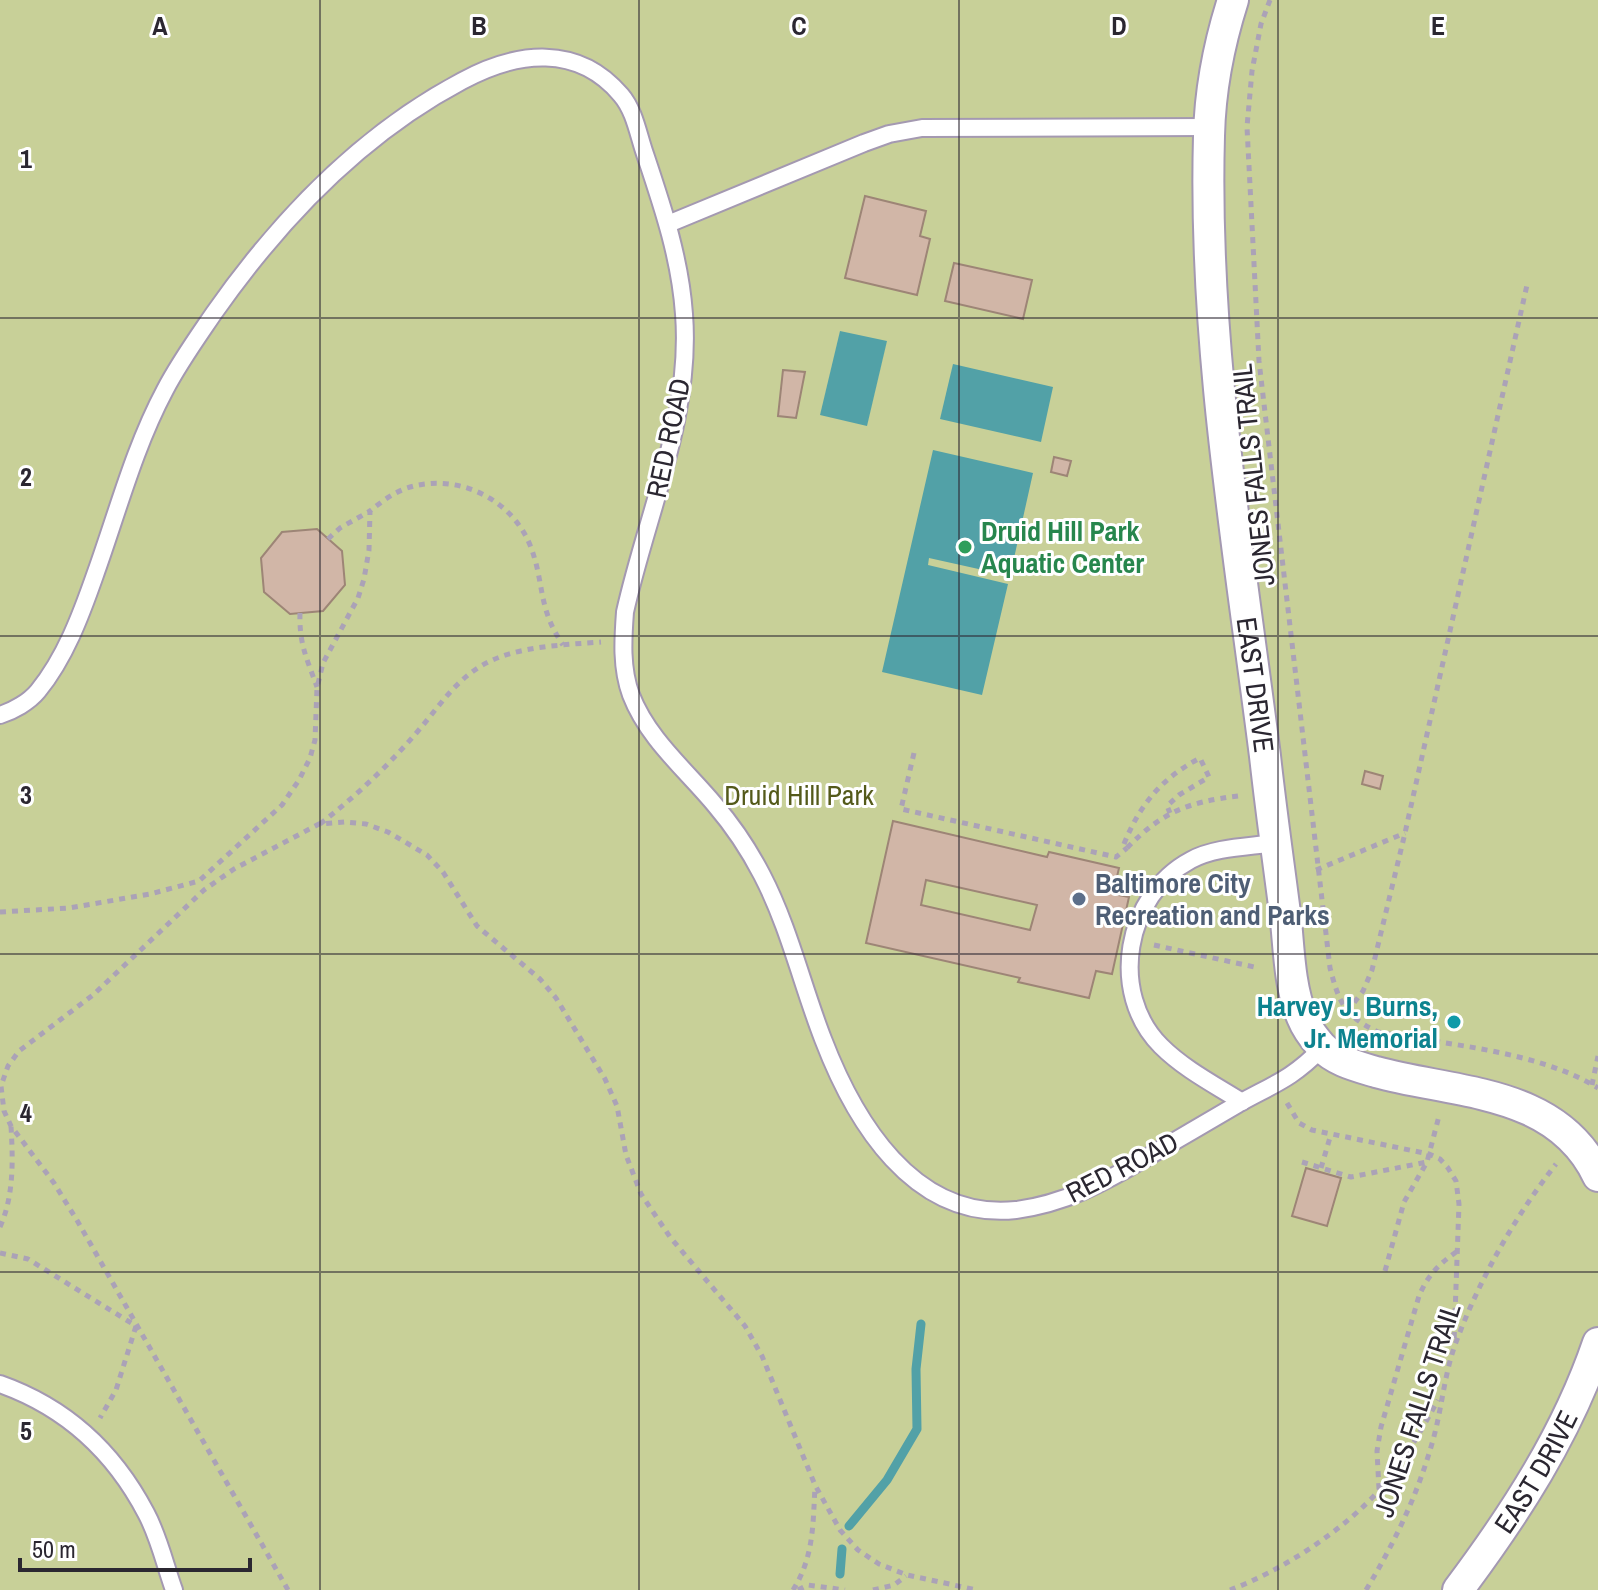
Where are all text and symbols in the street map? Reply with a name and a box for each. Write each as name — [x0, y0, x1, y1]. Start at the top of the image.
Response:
text: A — [152, 8, 168, 43]
text: B — [471, 8, 487, 43]
text: C — [791, 8, 807, 43]
text: D — [1111, 8, 1127, 43]
text: E — [1431, 8, 1445, 43]
text: 1 — [20, 141, 32, 176]
street label: JONES FALLS TRAIL — [1222, 362, 1284, 588]
street label: RED ROAD — [637, 375, 699, 501]
text: 2 — [20, 459, 32, 494]
place label: Druid Hill Park Aquatic Center — [981, 512, 1144, 582]
marker: Druid Hill Park Aquatic Center — [956, 538, 974, 556]
street label: EAST DRIVE — [1228, 615, 1283, 755]
park label: Druid Hill Park — [724, 776, 874, 814]
text: 3 — [20, 777, 32, 812]
place label: Baltimore City Recreation and Parks — [1095, 864, 1330, 934]
marker: Baltimore City Recreation and Parks — [1070, 890, 1088, 908]
place label: Harvey J. Burns, Jr. Memorial — [1257, 987, 1438, 1057]
marker: Harvey J. Burns, Jr. Memorial — [1445, 1013, 1463, 1031]
text: 4 — [20, 1095, 32, 1130]
street label: RED ROAD — [1059, 1123, 1185, 1211]
street label: JONES FALLS TRAIL — [1364, 1298, 1470, 1522]
street label: EAST DRIVE — [1485, 1404, 1587, 1541]
text: 5 — [20, 1413, 32, 1448]
scale bar — [20, 1522, 250, 1572]
text: 50 m — [32, 1533, 76, 1565]

